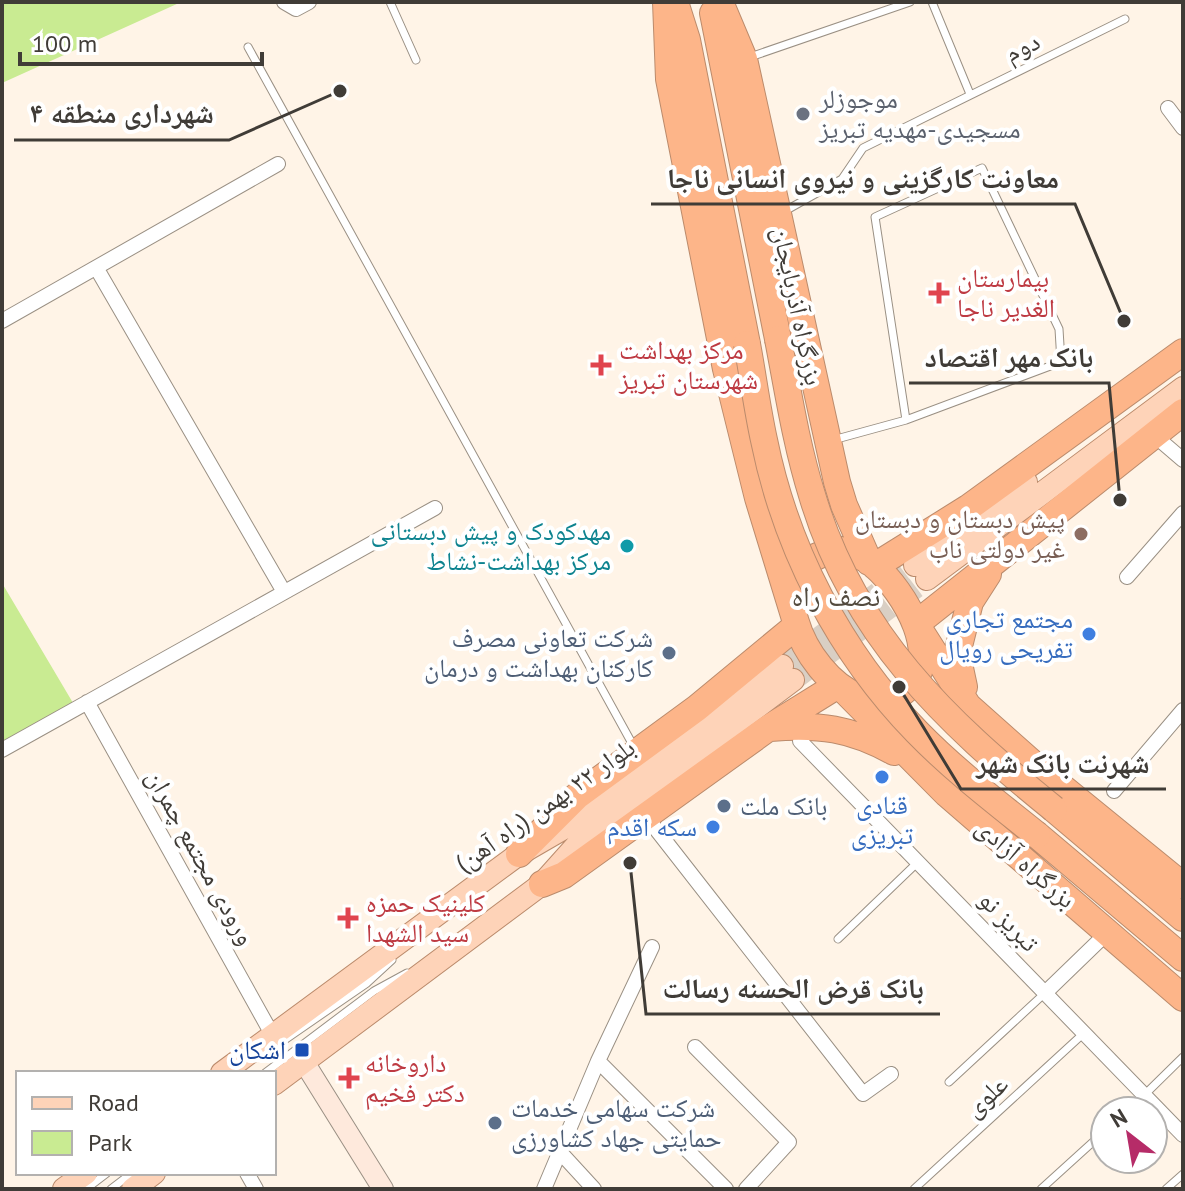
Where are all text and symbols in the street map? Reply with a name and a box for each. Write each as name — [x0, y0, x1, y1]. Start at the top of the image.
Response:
scale bar — [20, 16, 262, 66]
street label: دوم — [999, 24, 1046, 71]
text: 100 m — [32, 28, 97, 59]
place label: موجوزلر مسجیدی-مهدیه تبریز — [818, 82, 1021, 145]
callout: شهرداری منطقه ۴ — [14, 88, 229, 140]
text: شهرداری منطقه ۴ — [30, 94, 214, 131]
marker: موجوزلر مسجیدی-مهدیه تبریز — [794, 105, 812, 123]
callout: معاونت کارگزینی و نیروی انسانی ناجا — [651, 152, 1075, 204]
text: معاونت کارگزینی و نیروی انسانی ناجا — [667, 159, 1059, 196]
street label: بزرگراه آذربایجان — [766, 223, 831, 388]
place label: بیمارستان الغدیر ناجا — [957, 261, 1055, 324]
marker: بیمارستان الغدیر ناجا — [928, 282, 950, 304]
callout: بانک مهر اقتصاد — [909, 331, 1109, 383]
place label: مرکز بهداشت شهرستان تبریز — [618, 333, 758, 396]
text: بانک مهر اقتصاد — [925, 338, 1093, 375]
marker: مرکز بهداشت شهرستان تبریز — [590, 354, 612, 376]
place label: پیش دبستان و دبستان غیر دولتی ناب — [855, 502, 1065, 565]
place label: مهدکودک و پیش دبستانی مرکز بهداشت-نشاط — [371, 514, 611, 577]
marker: پیش دبستان و دبستان غیر دولتی ناب — [1072, 525, 1090, 543]
marker: مهدکودک و پیش دبستانی مرکز بهداشت-نشاط — [618, 537, 636, 555]
district label: نصف راه — [792, 577, 880, 614]
place label: مجتمع تجاری تفریحی رویال — [939, 602, 1073, 665]
place label: شرکت تعاونی مصرف کارکنان بهداشت و درمان — [424, 621, 653, 684]
marker: مجتمع تجاری تفریحی رویال — [1080, 625, 1098, 643]
marker: شرکت تعاونی مصرف کارکنان بهداشت و درمان — [660, 644, 678, 662]
street label: بلوار ۲۲ بهمن (راه آهن) — [448, 730, 641, 879]
callout: شهرنت بانک شهر — [961, 737, 1166, 789]
text: شهرنت بانک شهر — [975, 744, 1150, 781]
street label: ورودی مجتمع چمران — [139, 763, 263, 951]
marker: قنادی تبریزی — [873, 768, 891, 786]
place label: قنادی تبریزی — [851, 788, 914, 851]
place label: بانک ملت — [740, 789, 827, 822]
marker: بانک ملت — [715, 797, 733, 815]
place label: سکه اقدم — [607, 810, 697, 845]
street label: بزرگراه آزادی — [969, 810, 1083, 915]
marker: سکه اقدم — [704, 818, 722, 836]
street label: تبریز نو — [972, 883, 1047, 959]
place label: کلینیک حمزه سید الشهدا — [366, 886, 485, 949]
marker: کلینیک حمزه سید الشهدا — [337, 907, 359, 929]
callout: بانک قرض الحسنه رسالت — [646, 962, 940, 1014]
text: بانک قرض الحسنه رسالت — [662, 969, 924, 1006]
place label: اشکان — [229, 1033, 286, 1066]
marker: اشکان — [293, 1041, 311, 1059]
place label: داروخانه دکتر فخیم — [365, 1046, 465, 1110]
street label: علوی — [957, 1067, 1014, 1124]
marker: داروخانه دکتر فخیم — [340, 1069, 358, 1087]
legend — [16, 1071, 276, 1175]
text: Road — [88, 1087, 139, 1118]
place label: شرکت سهامی خدمات حمایتی جهاد کشاورزی — [511, 1091, 722, 1154]
north arrow — [1089, 1095, 1169, 1175]
text: N — [1105, 1102, 1132, 1134]
marker: شرکت سهامی خدمات حمایتی جهاد کشاورزی — [486, 1114, 504, 1132]
text: Park — [88, 1127, 133, 1158]

